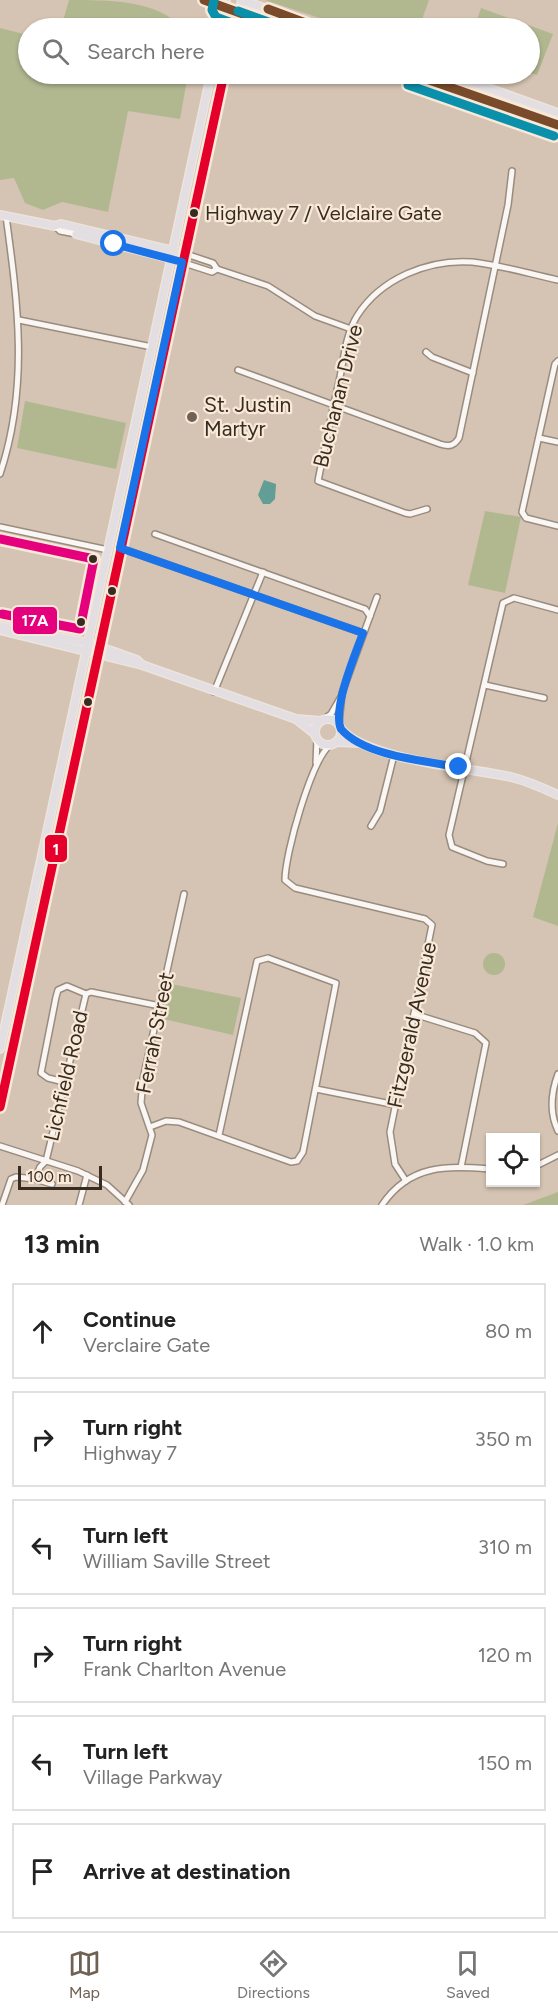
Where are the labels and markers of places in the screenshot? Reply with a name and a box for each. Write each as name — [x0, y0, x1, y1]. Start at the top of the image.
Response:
place label: Highway 7 / Velclaire Gate — [205, 201, 442, 225]
marker: Highway 7 / Velclaire Gate — [188, 207, 200, 219]
place label: St. Justin Martyr — [204, 392, 291, 441]
marker: St. Justin Martyr — [185, 410, 199, 424]
unlabelled marker — [87, 553, 99, 565]
unlabelled marker — [106, 585, 118, 597]
unlabelled marker — [75, 616, 87, 628]
unlabelled marker — [82, 696, 94, 708]

